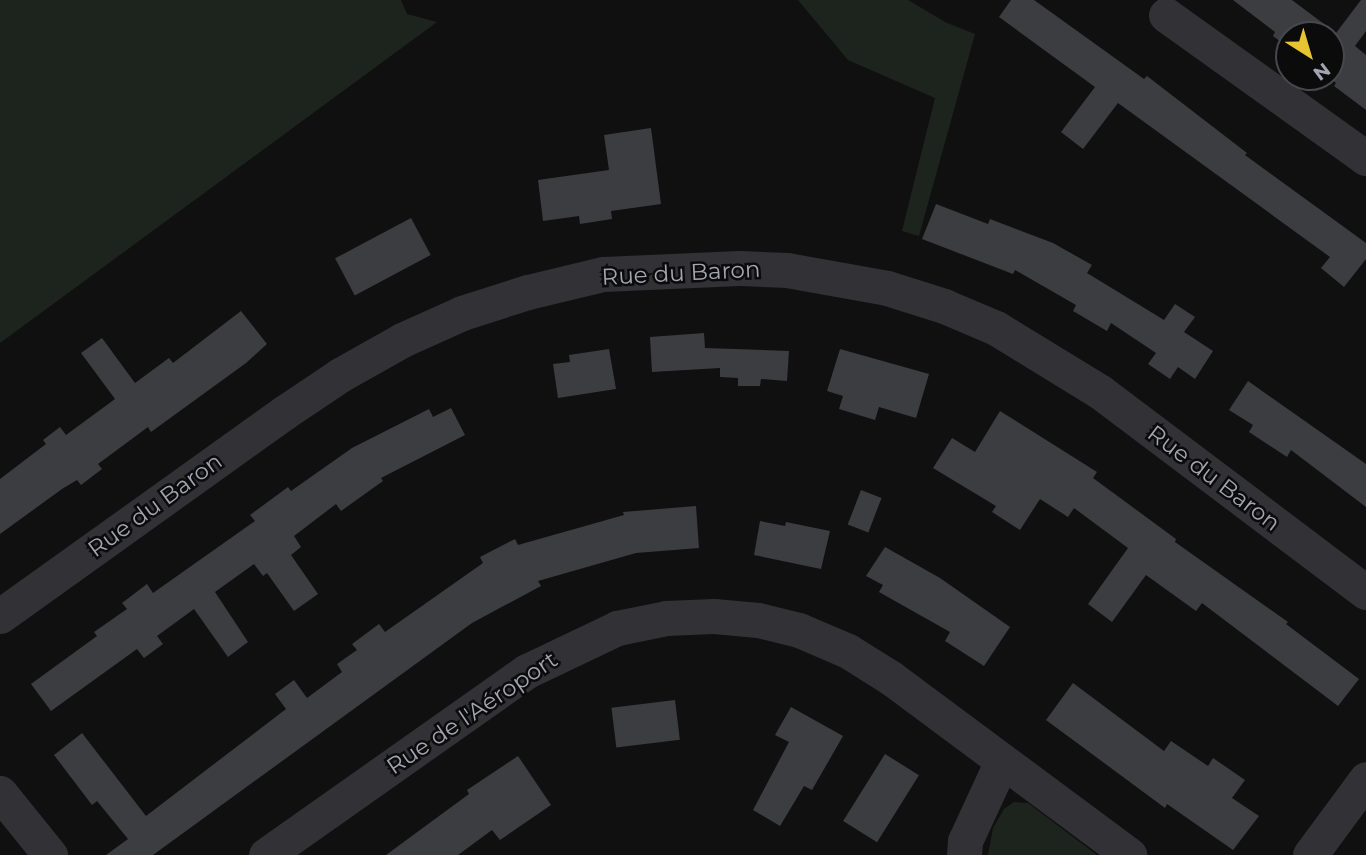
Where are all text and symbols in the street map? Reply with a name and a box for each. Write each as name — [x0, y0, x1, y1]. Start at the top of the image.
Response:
north arrow — [1275, 21, 1345, 91]
text: N — [1309, 58, 1335, 85]
street label: Rue du Baron — [601, 255, 761, 291]
street label: Rue du Baron — [1142, 419, 1286, 537]
street label: Rue du Baron — [83, 447, 227, 563]
street label: Rue de l'Aéroport — [381, 646, 563, 780]

